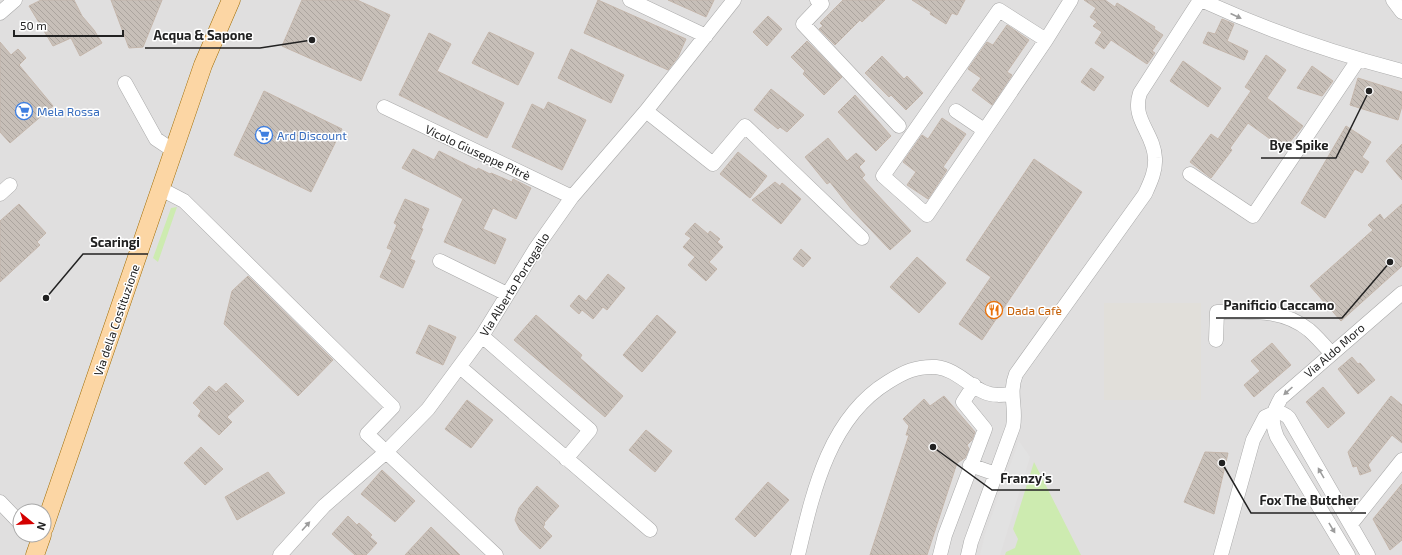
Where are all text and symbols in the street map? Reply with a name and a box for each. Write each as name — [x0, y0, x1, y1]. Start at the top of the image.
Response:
scale bar — [14, 12, 123, 38]
one-way arrow — [1231, 13, 1242, 19]
text: 50 m — [20, 18, 47, 32]
callout: Acqua & Sapone — [145, 23, 260, 48]
text: Acqua & Sapone — [153, 27, 253, 43]
supermarket icon: Mela Rossa — [14, 101, 34, 121]
place label: Mela Rossa — [37, 104, 100, 118]
street label: Vicolo Giuseppe Pitrè — [423, 121, 533, 183]
supermarket icon: Ard Discount — [254, 125, 274, 145]
place label: Ard Discount — [277, 128, 347, 142]
callout: Bye Spike — [1261, 133, 1336, 158]
text: Bye Spike — [1269, 137, 1329, 153]
callout: Scaringi — [83, 229, 148, 254]
street label: Via Alberto Portogallo — [476, 229, 552, 338]
text: Scaringi — [90, 234, 140, 250]
street label: Via della Costituzione — [90, 262, 142, 378]
callout: Panificio Caccamo — [1216, 293, 1342, 318]
text: Panificio Caccamo — [1224, 297, 1335, 313]
restaurant icon: Dada Cafè — [984, 300, 1004, 320]
place label: Dada Cafè — [1007, 303, 1062, 317]
street label: Via Aldo Moro — [1301, 320, 1367, 380]
one-way arrow — [1283, 387, 1293, 396]
callout: Franzy's — [992, 465, 1060, 490]
one-way arrow — [1317, 467, 1324, 479]
text: Franzy's — [1000, 470, 1052, 486]
callout: Fox The Butcher — [1251, 488, 1366, 513]
text: Fox The Butcher — [1260, 492, 1359, 508]
north arrow — [12, 503, 52, 543]
text: N — [35, 520, 49, 532]
one-way arrow — [301, 521, 311, 531]
one-way arrow — [1328, 522, 1335, 534]

